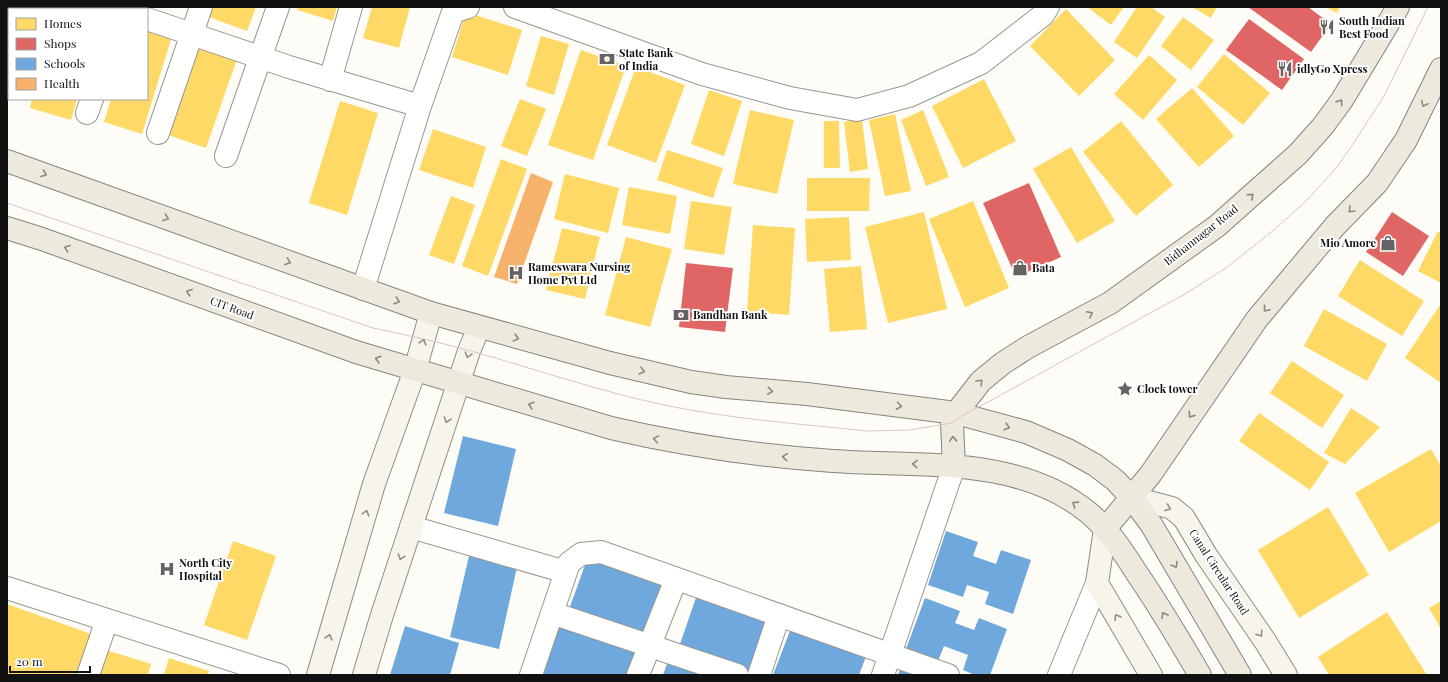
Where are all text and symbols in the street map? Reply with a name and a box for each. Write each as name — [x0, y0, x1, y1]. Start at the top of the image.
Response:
legend — [8, 8, 148, 100]
place label: South Indian Best Food — [1339, 13, 1405, 41]
text: Homes — [44, 15, 82, 31]
restaurant icon: South Indian Best Food — [1318, 18, 1336, 36]
text: Shops — [44, 35, 76, 51]
place label: State Bank of India — [619, 45, 674, 73]
bank icon: State Bank of India — [598, 50, 616, 68]
text: Schools — [44, 55, 85, 71]
restaurant icon: idlyGo Xpress — [1276, 60, 1294, 78]
place label: idlyGo Xpress — [1297, 61, 1368, 76]
text: Health — [44, 75, 80, 91]
one-way arrow — [1335, 99, 1343, 106]
one-way arrow — [1421, 100, 1429, 107]
one-way arrow — [40, 169, 47, 178]
one-way arrow — [1246, 193, 1254, 200]
street label: Bidhannagar Road — [1160, 200, 1241, 268]
one-way arrow — [1348, 205, 1356, 213]
one-way arrow — [162, 214, 169, 222]
shop icon: Mio Amore — [1379, 234, 1397, 252]
place label: Mio Amore — [1320, 235, 1376, 250]
one-way arrow — [63, 244, 70, 253]
one-way arrow — [285, 258, 292, 266]
place label: Rameswara Nursing Home Pvt Ltd — [528, 259, 631, 287]
shop icon: Bata — [1011, 259, 1029, 277]
place label: Bata — [1032, 260, 1055, 275]
hospital icon: Rameswara Nursing Home Pvt Ltd — [507, 264, 525, 282]
one-way arrow — [186, 288, 193, 297]
street label: CIT Road — [208, 293, 257, 323]
one-way arrow — [393, 296, 400, 305]
one-way arrow — [1263, 304, 1270, 311]
bank icon: Bandhan Bank — [672, 306, 690, 324]
place label: Bandhan Bank — [693, 307, 768, 322]
one-way arrow — [1086, 311, 1093, 318]
one-way arrow — [513, 333, 520, 341]
one-way arrow — [418, 339, 427, 346]
one-way arrow — [464, 351, 473, 358]
one-way arrow — [374, 355, 381, 364]
one-way arrow — [639, 367, 645, 375]
one-way arrow — [976, 380, 983, 387]
place icon: Clock tower — [1116, 380, 1134, 398]
place label: Clock tower — [1137, 381, 1198, 396]
one-way arrow — [767, 386, 773, 395]
one-way arrow — [528, 401, 535, 410]
one-way arrow — [896, 401, 902, 410]
one-way arrow — [1188, 411, 1196, 418]
one-way arrow — [443, 417, 452, 424]
one-way arrow — [1003, 422, 1010, 431]
one-way arrow — [653, 435, 659, 443]
one-way arrow — [948, 436, 957, 442]
one-way arrow — [782, 452, 788, 461]
one-way arrow — [912, 460, 918, 468]
one-way arrow — [1072, 501, 1079, 508]
one-way arrow — [1164, 503, 1172, 511]
one-way arrow — [361, 510, 370, 517]
street label: Canal Circular Road — [1186, 526, 1253, 618]
one-way arrow — [397, 553, 406, 560]
place label: North City Hospital — [179, 555, 232, 583]
hospital icon: North City Hospital — [158, 560, 176, 578]
one-way arrow — [1170, 561, 1178, 568]
one-way arrow — [1161, 612, 1168, 619]
one-way arrow — [1114, 614, 1122, 621]
one-way arrow — [1255, 630, 1263, 637]
one-way arrow — [324, 634, 333, 641]
scale bar — [10, 648, 90, 674]
text: 20 m — [16, 653, 43, 669]

